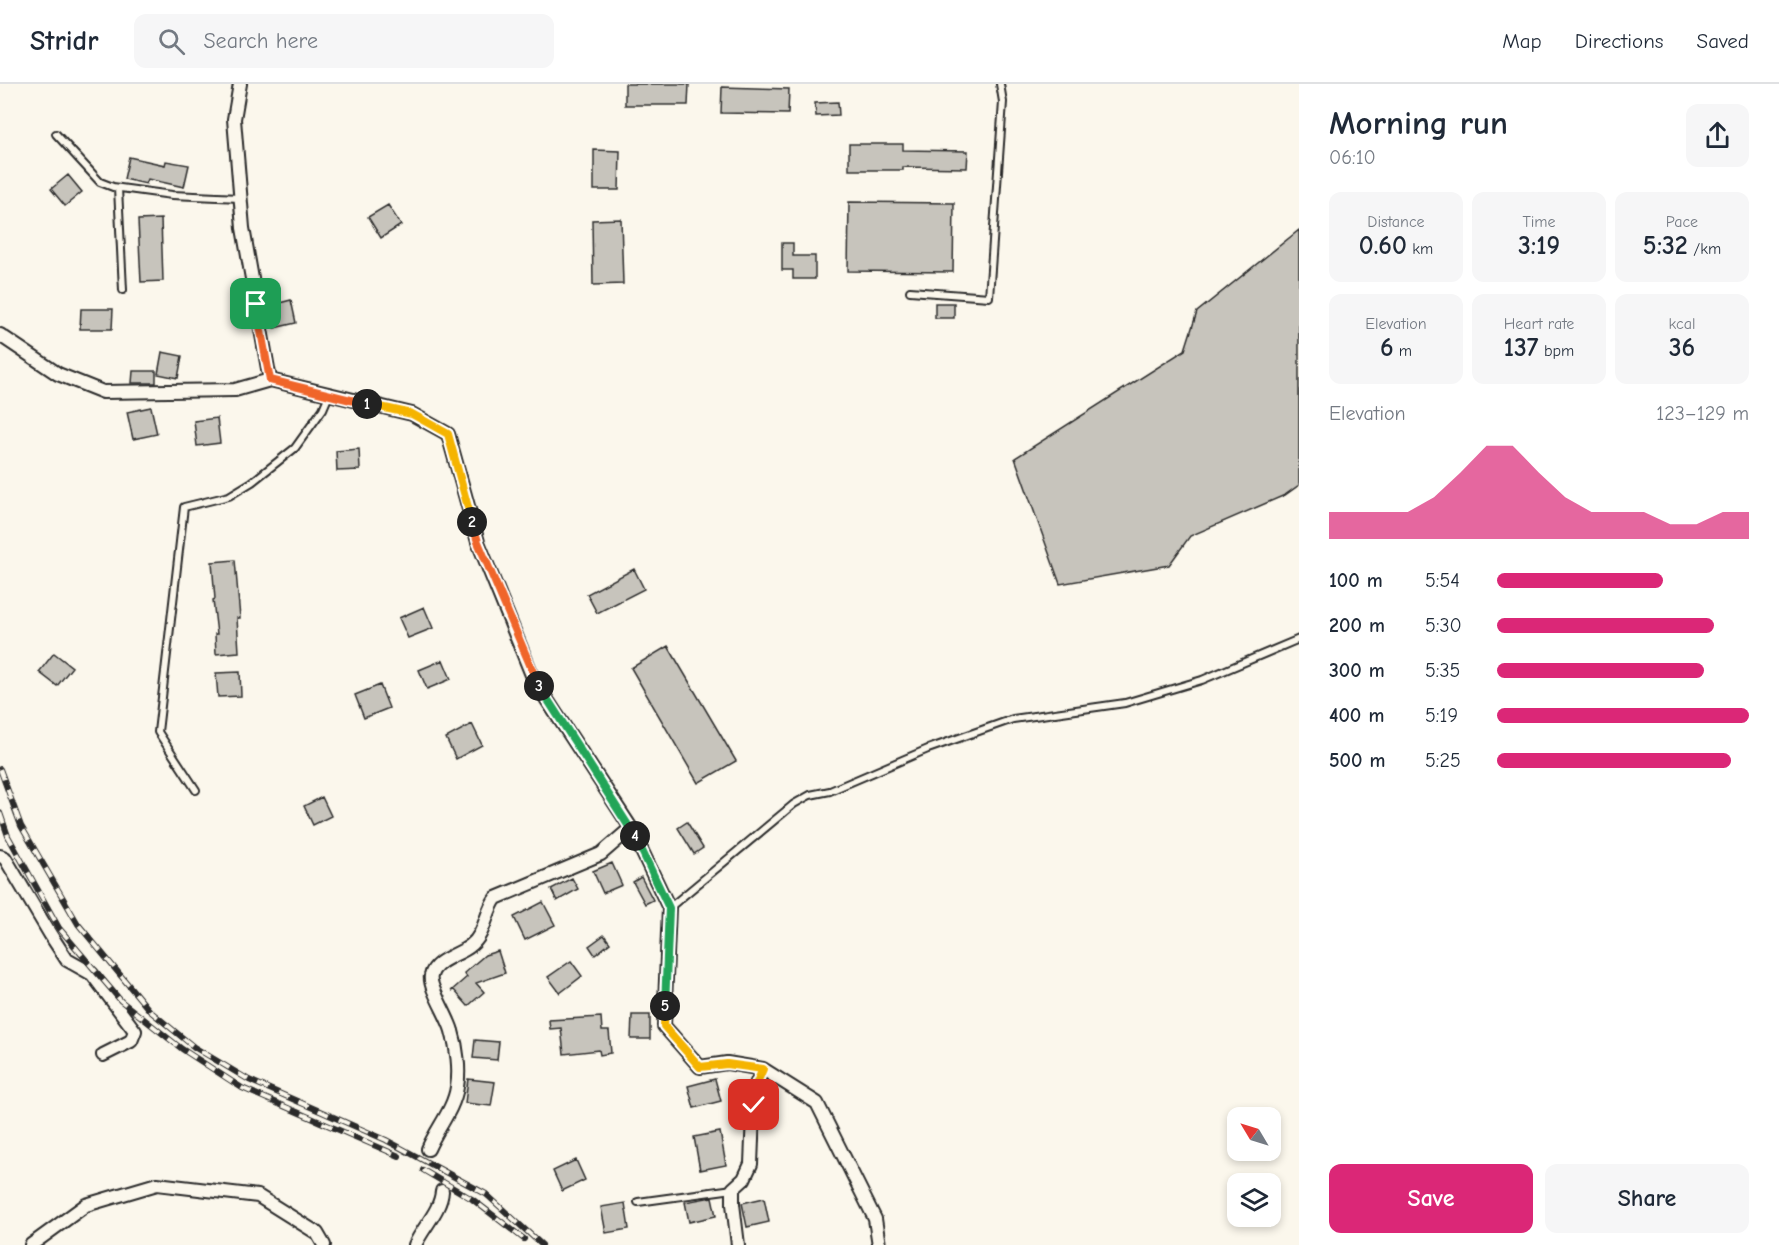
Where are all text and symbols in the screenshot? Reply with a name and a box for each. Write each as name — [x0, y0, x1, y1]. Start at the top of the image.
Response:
search box — [134, 14, 554, 68]
text: Stridr — [30, 25, 98, 57]
icon: search — [155, 25, 188, 58]
text: Search here — [203, 28, 318, 54]
text: Map — [1502, 29, 1542, 53]
text: Directions — [1575, 29, 1664, 53]
text: Saved — [1697, 29, 1749, 53]
text: Morning run — [1329, 104, 1508, 142]
button: share — [1686, 104, 1749, 167]
text: 06:10 — [1329, 146, 1376, 169]
text: Distance — [1367, 213, 1425, 231]
text: Time — [1522, 213, 1556, 231]
text: Pace — [1666, 213, 1698, 231]
text: 0.60 — [1359, 231, 1407, 261]
text: 3:19 — [1518, 231, 1560, 261]
text: 5:32 — [1643, 231, 1688, 261]
text: km — [1407, 240, 1433, 258]
text: /km — [1688, 240, 1721, 258]
pin — [230, 278, 281, 329]
icon: arrive — [239, 287, 272, 320]
text: Elevation — [1365, 315, 1427, 333]
text: Heart rate — [1504, 315, 1574, 333]
text: kcal — [1669, 315, 1695, 333]
text: 6 — [1380, 333, 1394, 363]
text: 137 — [1504, 333, 1539, 363]
text: 36 — [1669, 333, 1695, 363]
text: m — [1394, 342, 1412, 360]
text: bpm — [1539, 342, 1574, 360]
pin: 1 — [352, 389, 382, 419]
text: 1 — [364, 395, 370, 413]
text: Elevation — [1329, 402, 1406, 425]
text: 123–129 m — [1656, 402, 1749, 425]
pin: 2 — [457, 507, 487, 537]
text: 2 — [468, 513, 476, 531]
text: 100 m — [1329, 569, 1383, 592]
text: 5:54 — [1425, 569, 1460, 592]
text: 200 m — [1329, 614, 1385, 637]
text: 5:30 — [1425, 614, 1462, 637]
text: 300 m — [1329, 659, 1385, 682]
text: 5:35 — [1425, 659, 1460, 682]
pin: 3 — [524, 671, 554, 701]
text: 3 — [535, 677, 543, 695]
text: 400 m — [1329, 704, 1384, 727]
text: 5:19 — [1425, 704, 1458, 727]
text: 500 m — [1329, 749, 1386, 772]
text: 5:25 — [1425, 749, 1461, 772]
pin: 4 — [620, 821, 650, 851]
text: 4 — [631, 827, 639, 845]
pin: 5 — [650, 991, 680, 1021]
text: 5 — [661, 997, 669, 1015]
pin — [728, 1079, 779, 1130]
icon: check — [737, 1088, 770, 1121]
north arrow — [1227, 1107, 1281, 1161]
map controls — [1227, 1107, 1281, 1227]
button: Save — [1329, 1164, 1533, 1233]
button: Share — [1545, 1164, 1749, 1233]
button: layers — [1227, 1173, 1281, 1227]

